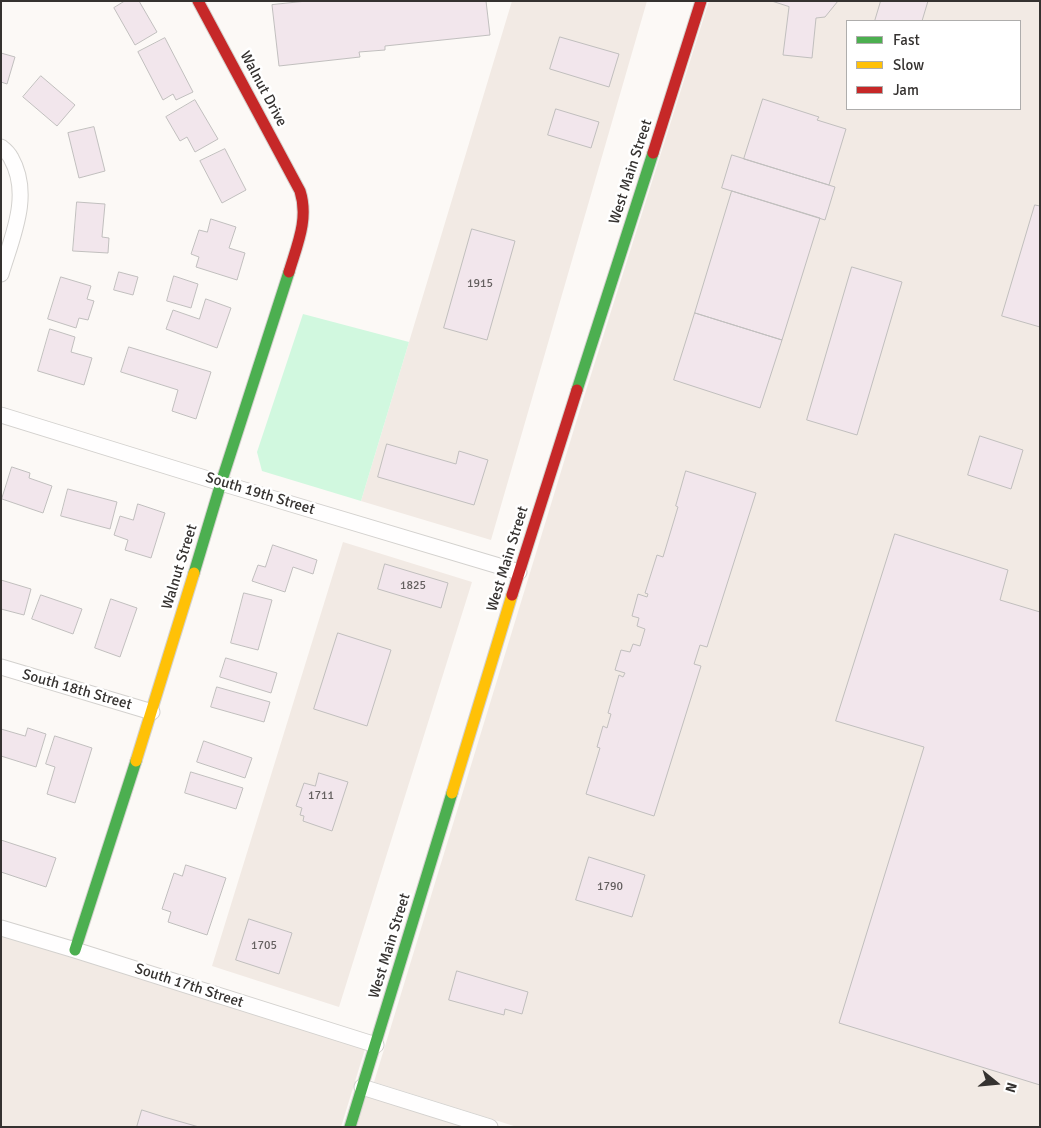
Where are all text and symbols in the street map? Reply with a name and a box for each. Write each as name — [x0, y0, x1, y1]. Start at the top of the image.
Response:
legend — [846, 20, 1021, 110]
text: Fast — [893, 31, 920, 49]
street label: Walnut Drive — [236, 48, 290, 130]
text: Slow — [893, 56, 924, 74]
text: Jam — [893, 81, 919, 99]
street label: West Main Street — [606, 117, 656, 227]
house number: 1915 — [467, 277, 493, 291]
street label: South 19th Street — [203, 469, 317, 519]
street label: West Main Street — [483, 504, 533, 614]
street label: Walnut Street — [158, 522, 202, 612]
house number: 1825 — [400, 579, 426, 593]
street label: South 18th Street — [20, 666, 134, 714]
house number: 1711 — [308, 789, 334, 803]
house number: 1790 — [597, 880, 623, 894]
street label: West Main Street — [365, 891, 415, 1001]
house number: 1705 — [251, 939, 277, 953]
street label: South 17th Street — [132, 960, 246, 1012]
north arrow — [971, 1058, 1021, 1108]
text: N — [1001, 1080, 1020, 1095]

